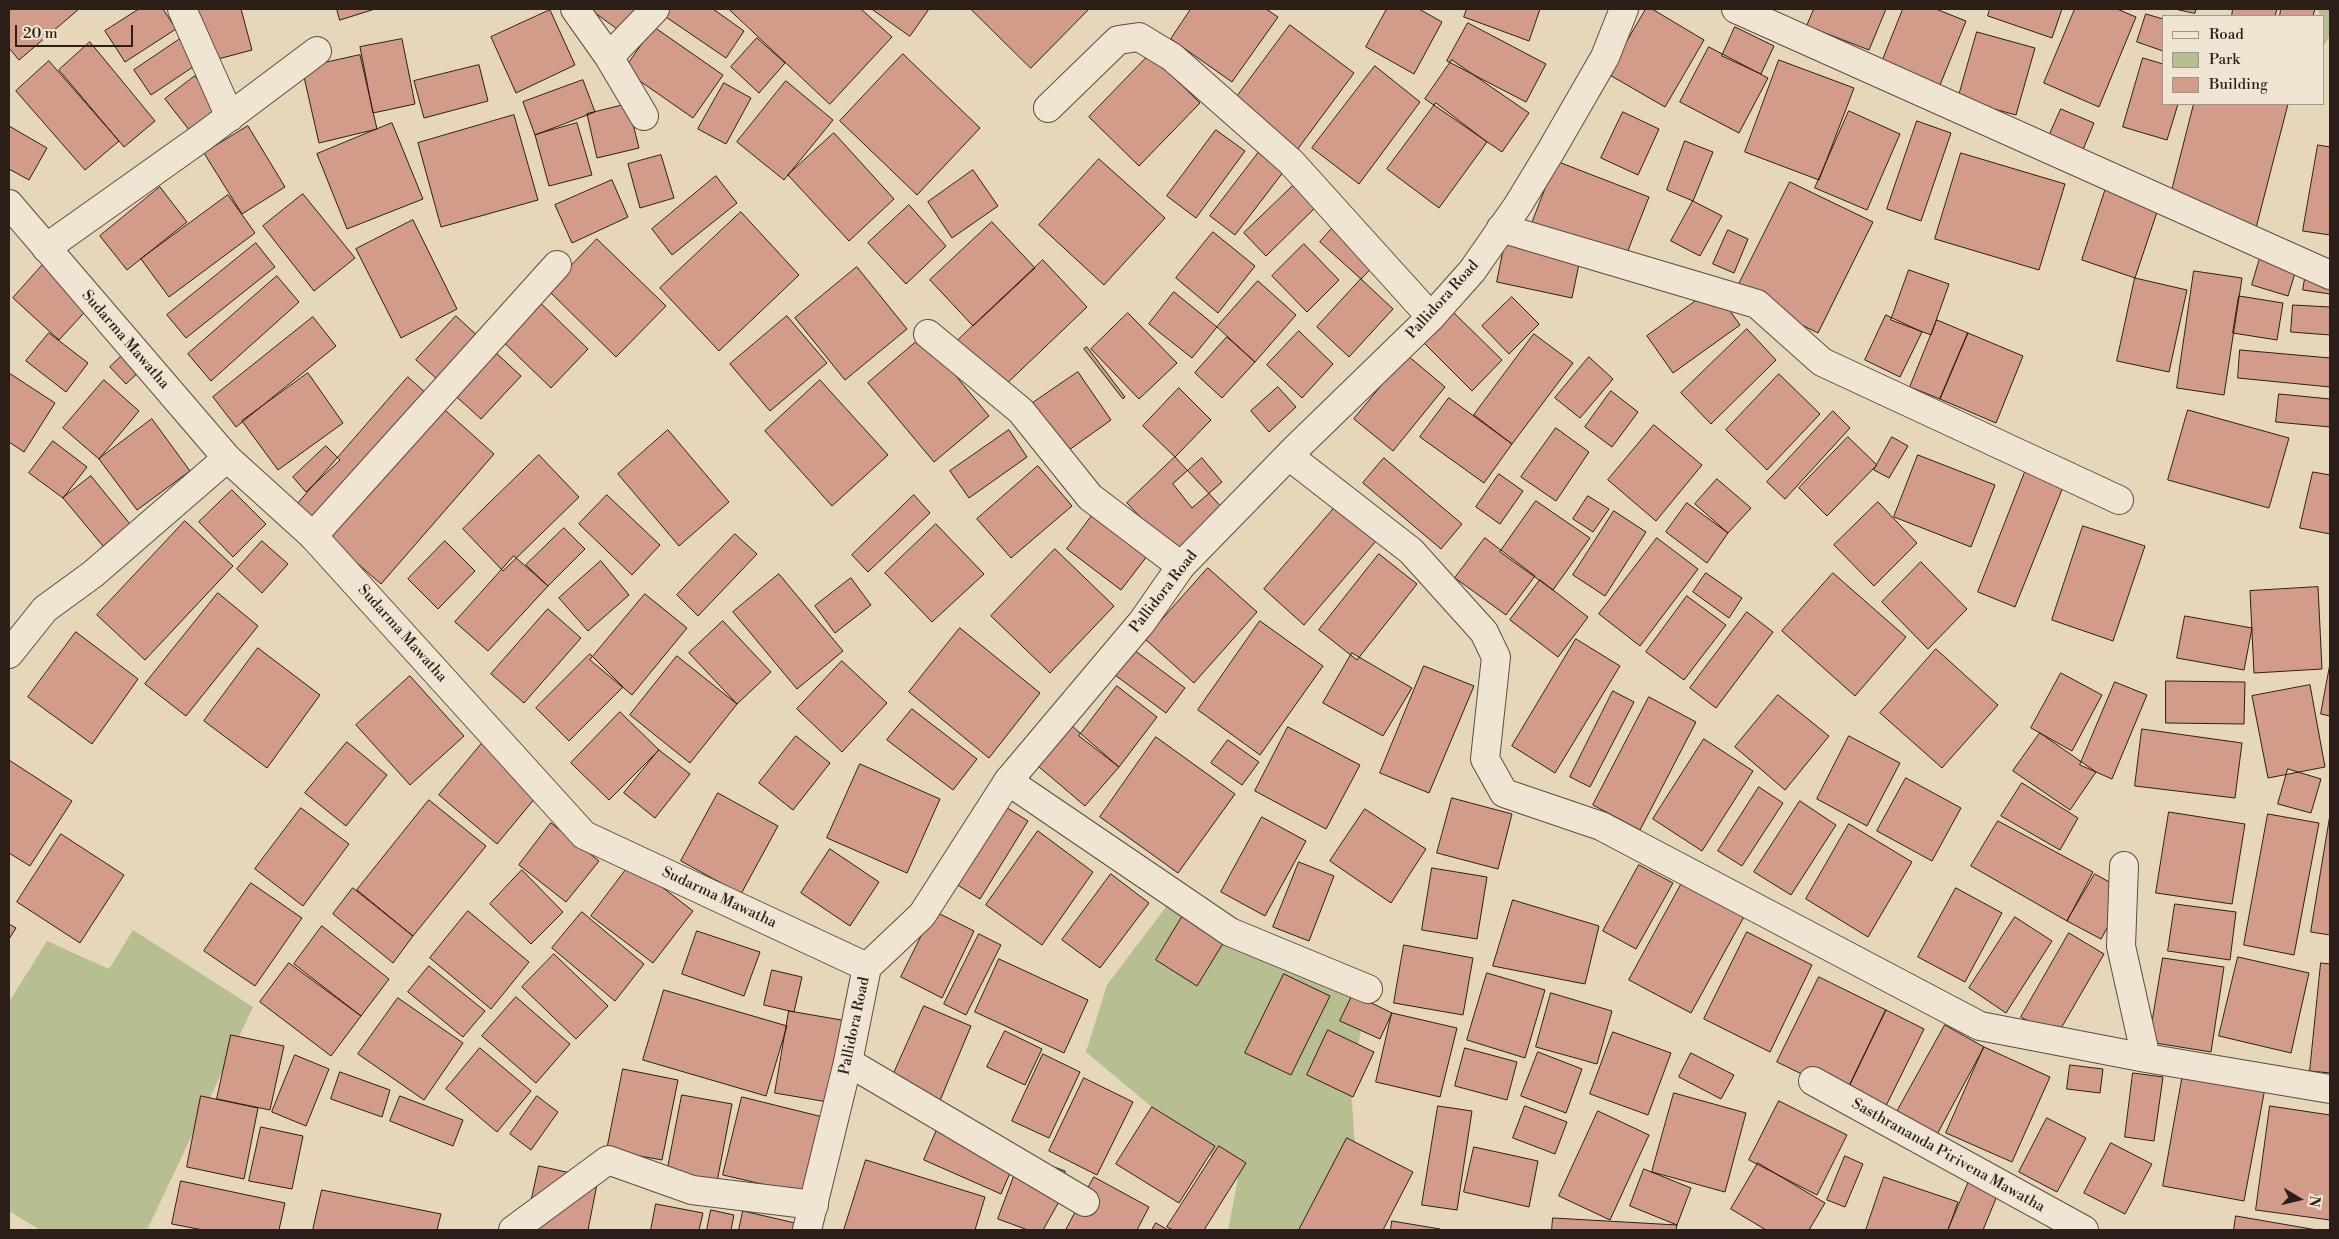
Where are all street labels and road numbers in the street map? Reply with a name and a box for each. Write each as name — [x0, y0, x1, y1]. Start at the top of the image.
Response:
street label: Pallidora Road — [1403, 257, 1483, 343]
street label: Sudarma Mawatha — [77, 287, 173, 393]
street label: Pallidora Road — [1126, 547, 1202, 637]
street label: Sudarma Mawatha — [354, 582, 450, 686]
street label: Sudarma Mawatha — [659, 863, 779, 933]
street label: Pallidora Road — [836, 975, 874, 1077]
street label: Sasthrananda Pirivena Mawatha — [1848, 1095, 2048, 1217]

